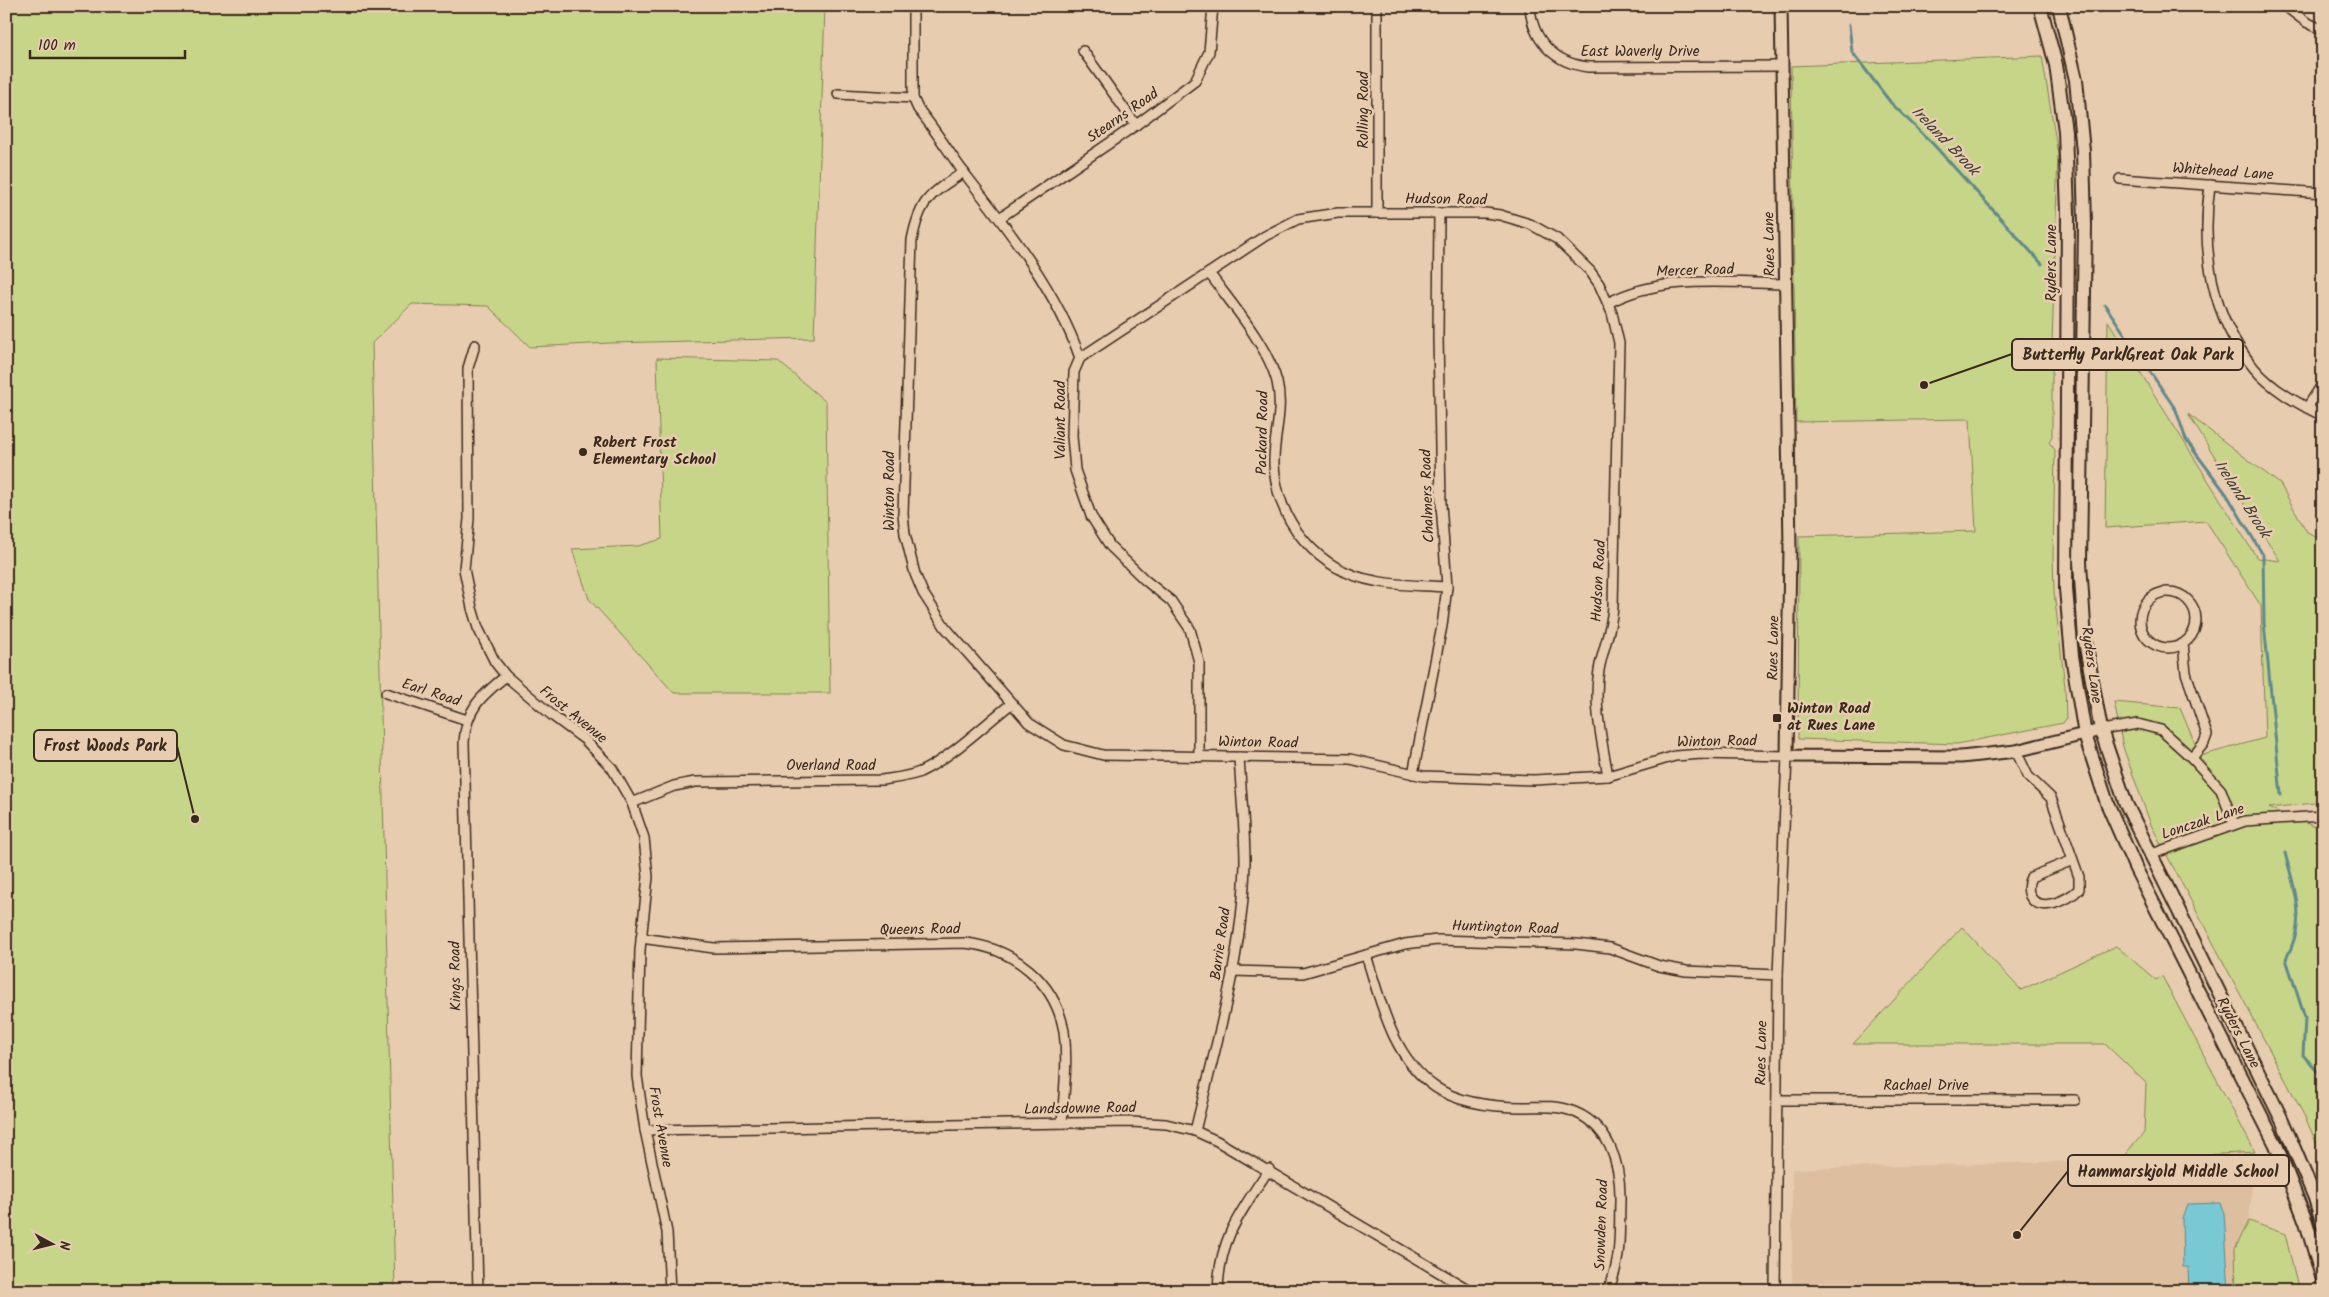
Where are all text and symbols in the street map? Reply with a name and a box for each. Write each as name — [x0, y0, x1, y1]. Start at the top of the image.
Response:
scale bar — [30, 28, 185, 60]
text: 100 m — [38, 34, 76, 58]
street label: East Waverly Drive — [1581, 40, 1700, 64]
street label: Rolling Road — [1352, 71, 1376, 149]
street label: Stearns Road — [1082, 82, 1164, 150]
water label: Ireland Brook — [1905, 100, 1987, 184]
street label: Whitehead Lane — [2172, 156, 2275, 188]
street label: Hudson Road — [1405, 187, 1488, 213]
street label: Rues Lane — [1757, 211, 1783, 277]
street label: Ryders Lane — [2040, 224, 2064, 302]
street label: Mercer Road — [1656, 258, 1735, 284]
callout: Butterfly Park/Great Oak Park — [2012, 339, 2243, 370]
text: Butterfly Park/Great Oak Park — [2022, 343, 2235, 368]
street label: Valiant Road — [1049, 380, 1073, 460]
street label: Packard Road — [1250, 390, 1276, 475]
place label: Robert Frost Elementary School — [593, 431, 716, 472]
marker: Robert Frost Elementary School — [577, 446, 589, 458]
street label: Chalmers Road — [1414, 448, 1442, 543]
street label: Winton Road — [878, 450, 902, 531]
water label: Ireland Brook — [2207, 455, 2278, 545]
street label: Hudson Road — [1585, 539, 1613, 623]
street label: Rues Lane — [1761, 615, 1787, 681]
street label: Ryders Lane — [2074, 625, 2108, 705]
street label: Earl Road — [399, 672, 464, 714]
street label: Frost Avenue — [534, 680, 613, 750]
place label: Winton Road at Rues Lane — [1787, 697, 1876, 738]
marker: Winton Road at Rues Lane — [1771, 712, 1783, 724]
street label: Winton Road — [1677, 729, 1758, 755]
callout: Frost Woods Park — [34, 730, 177, 761]
street label: Winton Road — [1218, 730, 1299, 756]
text: Frost Woods Park — [44, 734, 167, 759]
street label: Overland Road — [786, 754, 876, 778]
street label: Lonczak Lane — [2158, 797, 2248, 847]
street label: Barrie Road — [1204, 906, 1238, 982]
street label: Huntington Road — [1451, 914, 1559, 942]
street label: Queens Road — [879, 917, 961, 943]
street label: Kings Road — [443, 940, 469, 1011]
street label: Ryders Lane — [2210, 993, 2266, 1073]
street label: Rues Lane — [1749, 1020, 1775, 1086]
street label: Rachael Drive — [1883, 1074, 1969, 1098]
street label: Frost Avenue — [641, 1085, 679, 1170]
street label: Landsdowne Road — [1024, 1096, 1137, 1122]
callout: Hammarskjold Middle School — [2068, 1155, 2289, 1186]
text: Hammarskjold Middle School — [2078, 1160, 2279, 1185]
street label: Snowden Road — [1588, 1179, 1616, 1271]
north arrow — [28, 1220, 78, 1270]
text: N — [52, 1240, 75, 1251]

